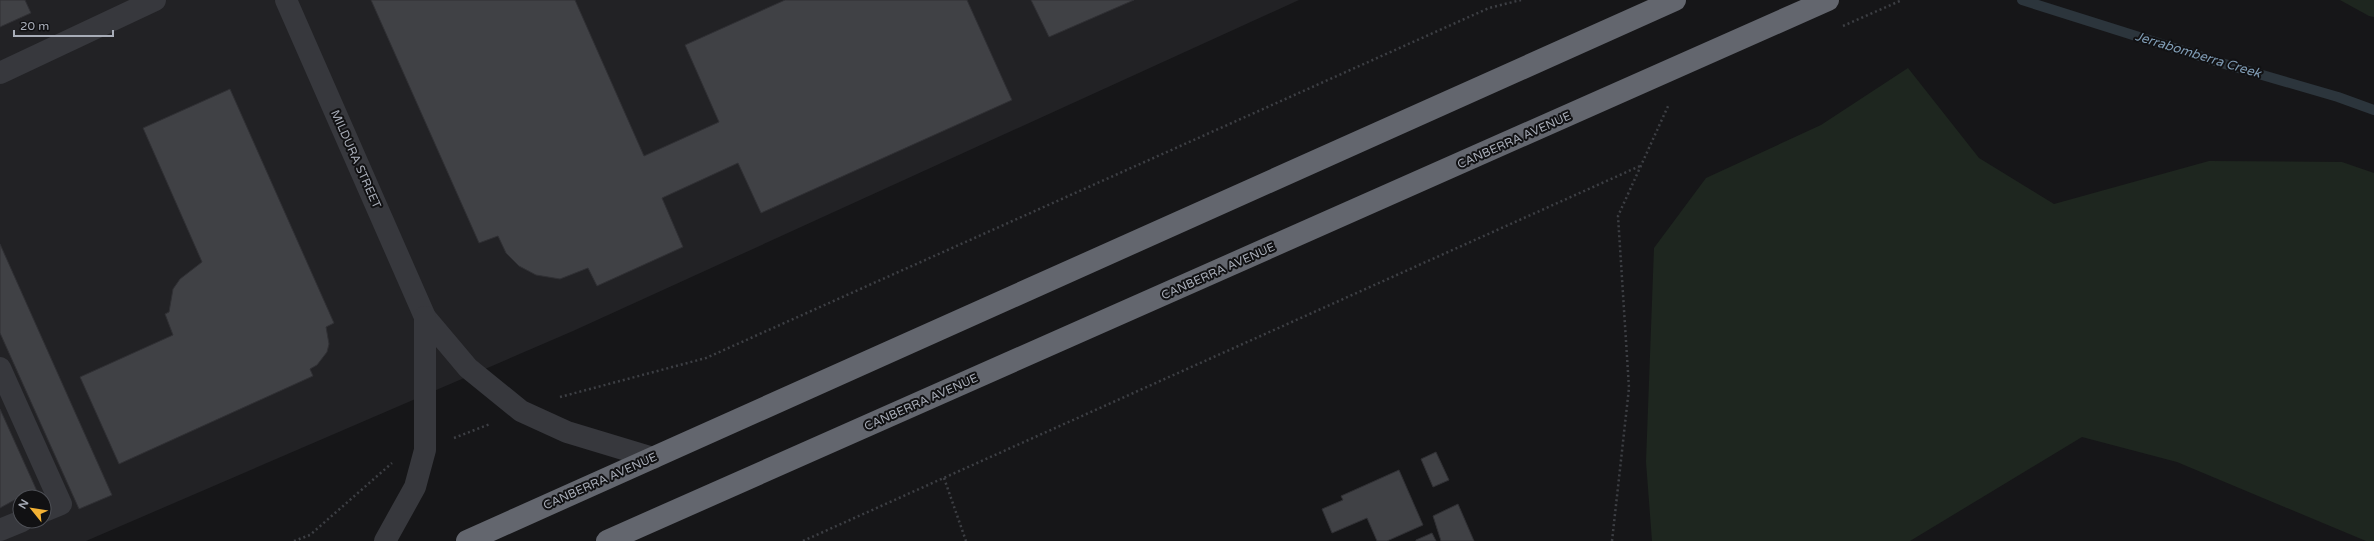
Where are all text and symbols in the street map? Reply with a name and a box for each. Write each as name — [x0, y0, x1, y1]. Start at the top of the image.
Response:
scale bar — [14, 12, 113, 38]
text: 20 m — [20, 19, 49, 33]
water label: Jerrabomberra Creek — [2133, 28, 2264, 82]
street label: MILDURA STREET — [328, 108, 384, 211]
street label: CANBERRA AVENUE — [1455, 108, 1573, 171]
street label: CANBERRA AVENUE — [1159, 239, 1277, 302]
street label: CANBERRA AVENUE — [862, 370, 980, 433]
street label: CANBERRA AVENUE — [541, 449, 659, 512]
north arrow — [12, 489, 52, 529]
text: N — [16, 497, 32, 511]

